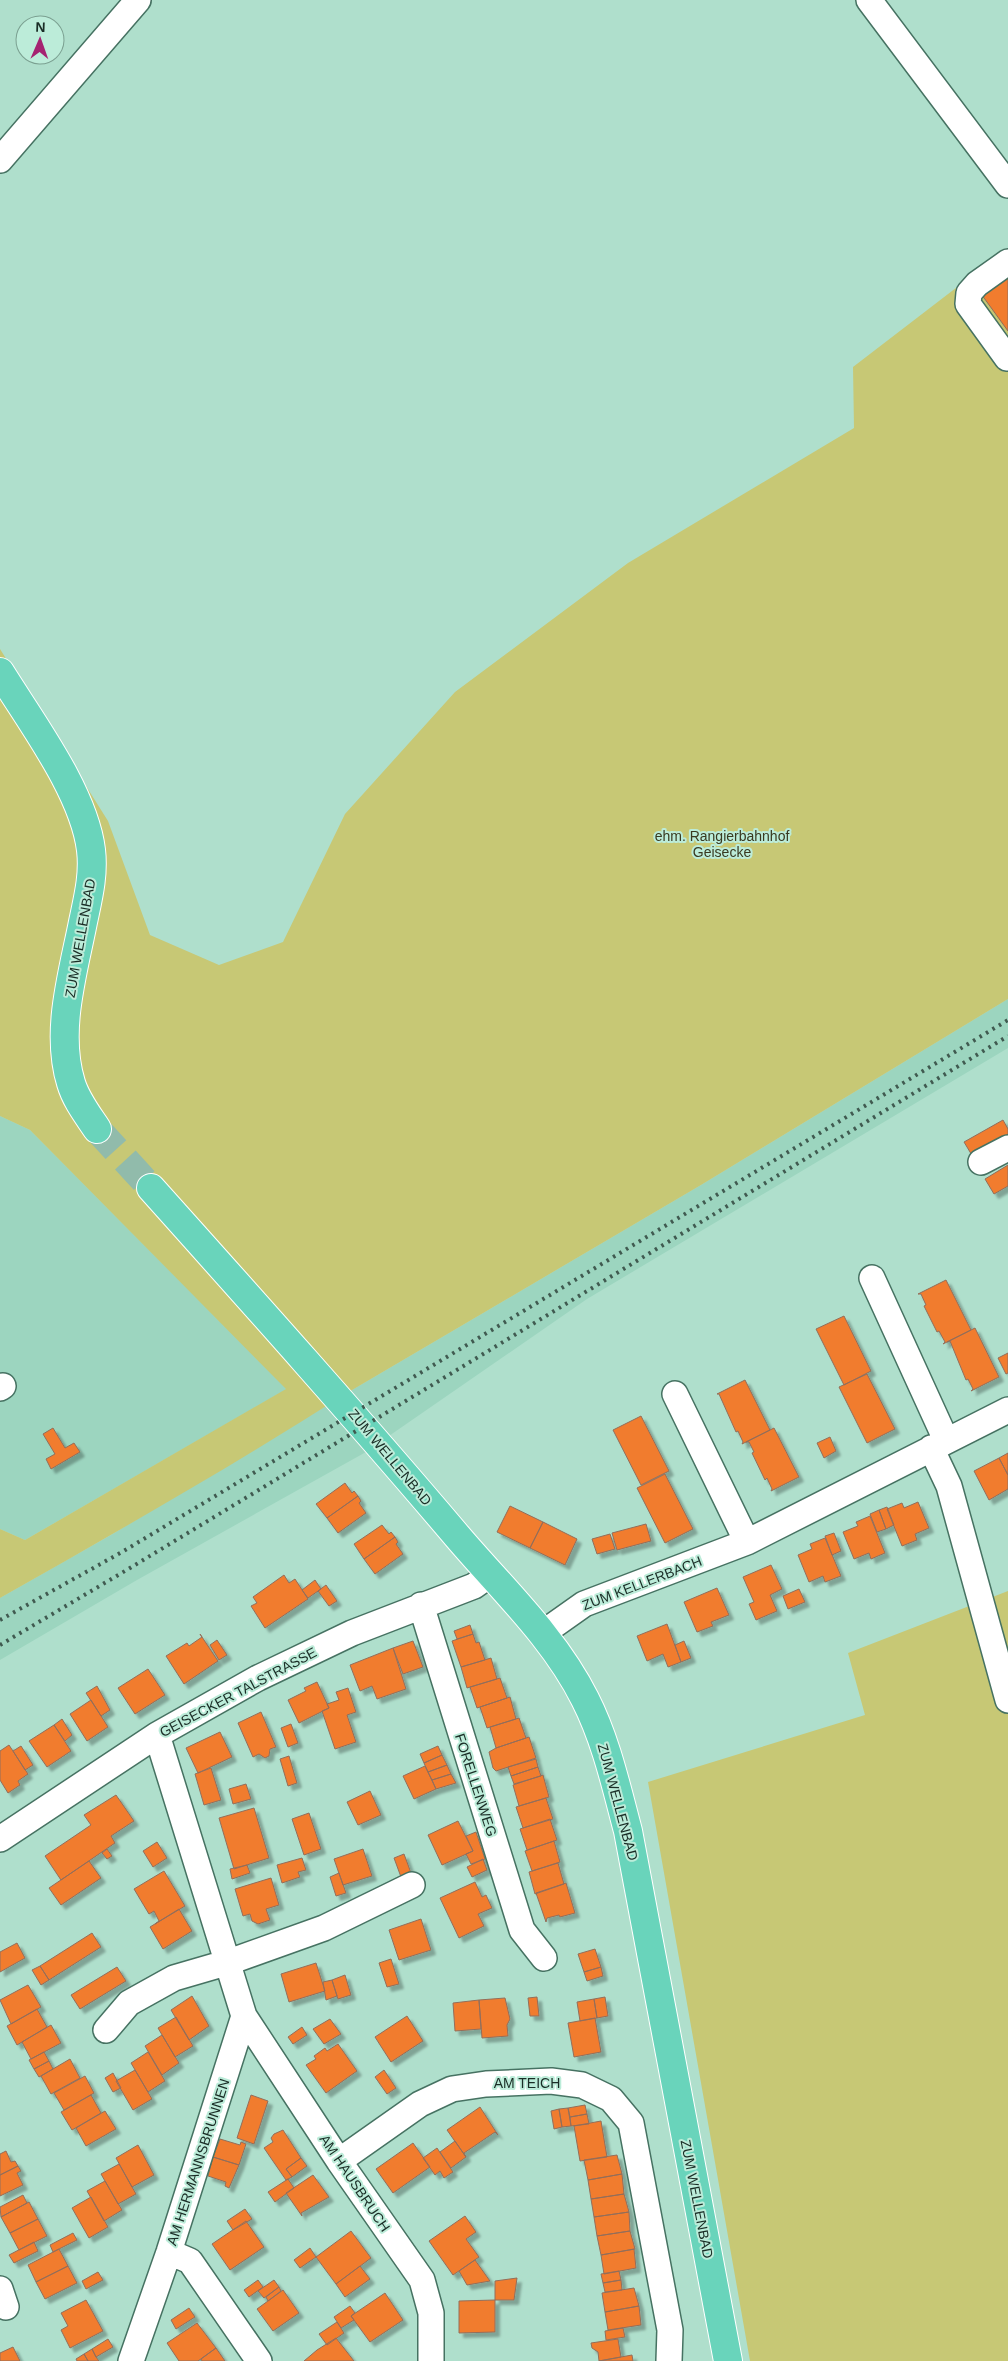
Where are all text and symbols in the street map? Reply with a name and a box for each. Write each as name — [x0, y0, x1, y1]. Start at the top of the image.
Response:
north arrow — [15, 15, 65, 65]
text: N — [35, 19, 46, 35]
park label: ehm. Rangierbahnhof Geisecke — [655, 828, 789, 860]
street label: ZUM WELLENBAD — [62, 877, 98, 999]
street label: ZUM WELLENBAD — [345, 1406, 435, 1508]
street label: ZUM KELLERBACH — [580, 1553, 704, 1613]
street label: GEISECKER TALSTRASSE — [157, 1644, 319, 1740]
street label: FORELLENWEG — [452, 1731, 500, 1839]
street label: ZUM WELLENBAD — [595, 1742, 641, 1862]
street label: AM TEICH — [494, 2075, 560, 2091]
street label: AM HERMANNSBRUNNEN — [163, 2077, 233, 2247]
street label: AM HAUSBRUCH — [317, 2131, 393, 2235]
street label: ZUM WELLENBAD — [678, 2138, 716, 2260]

